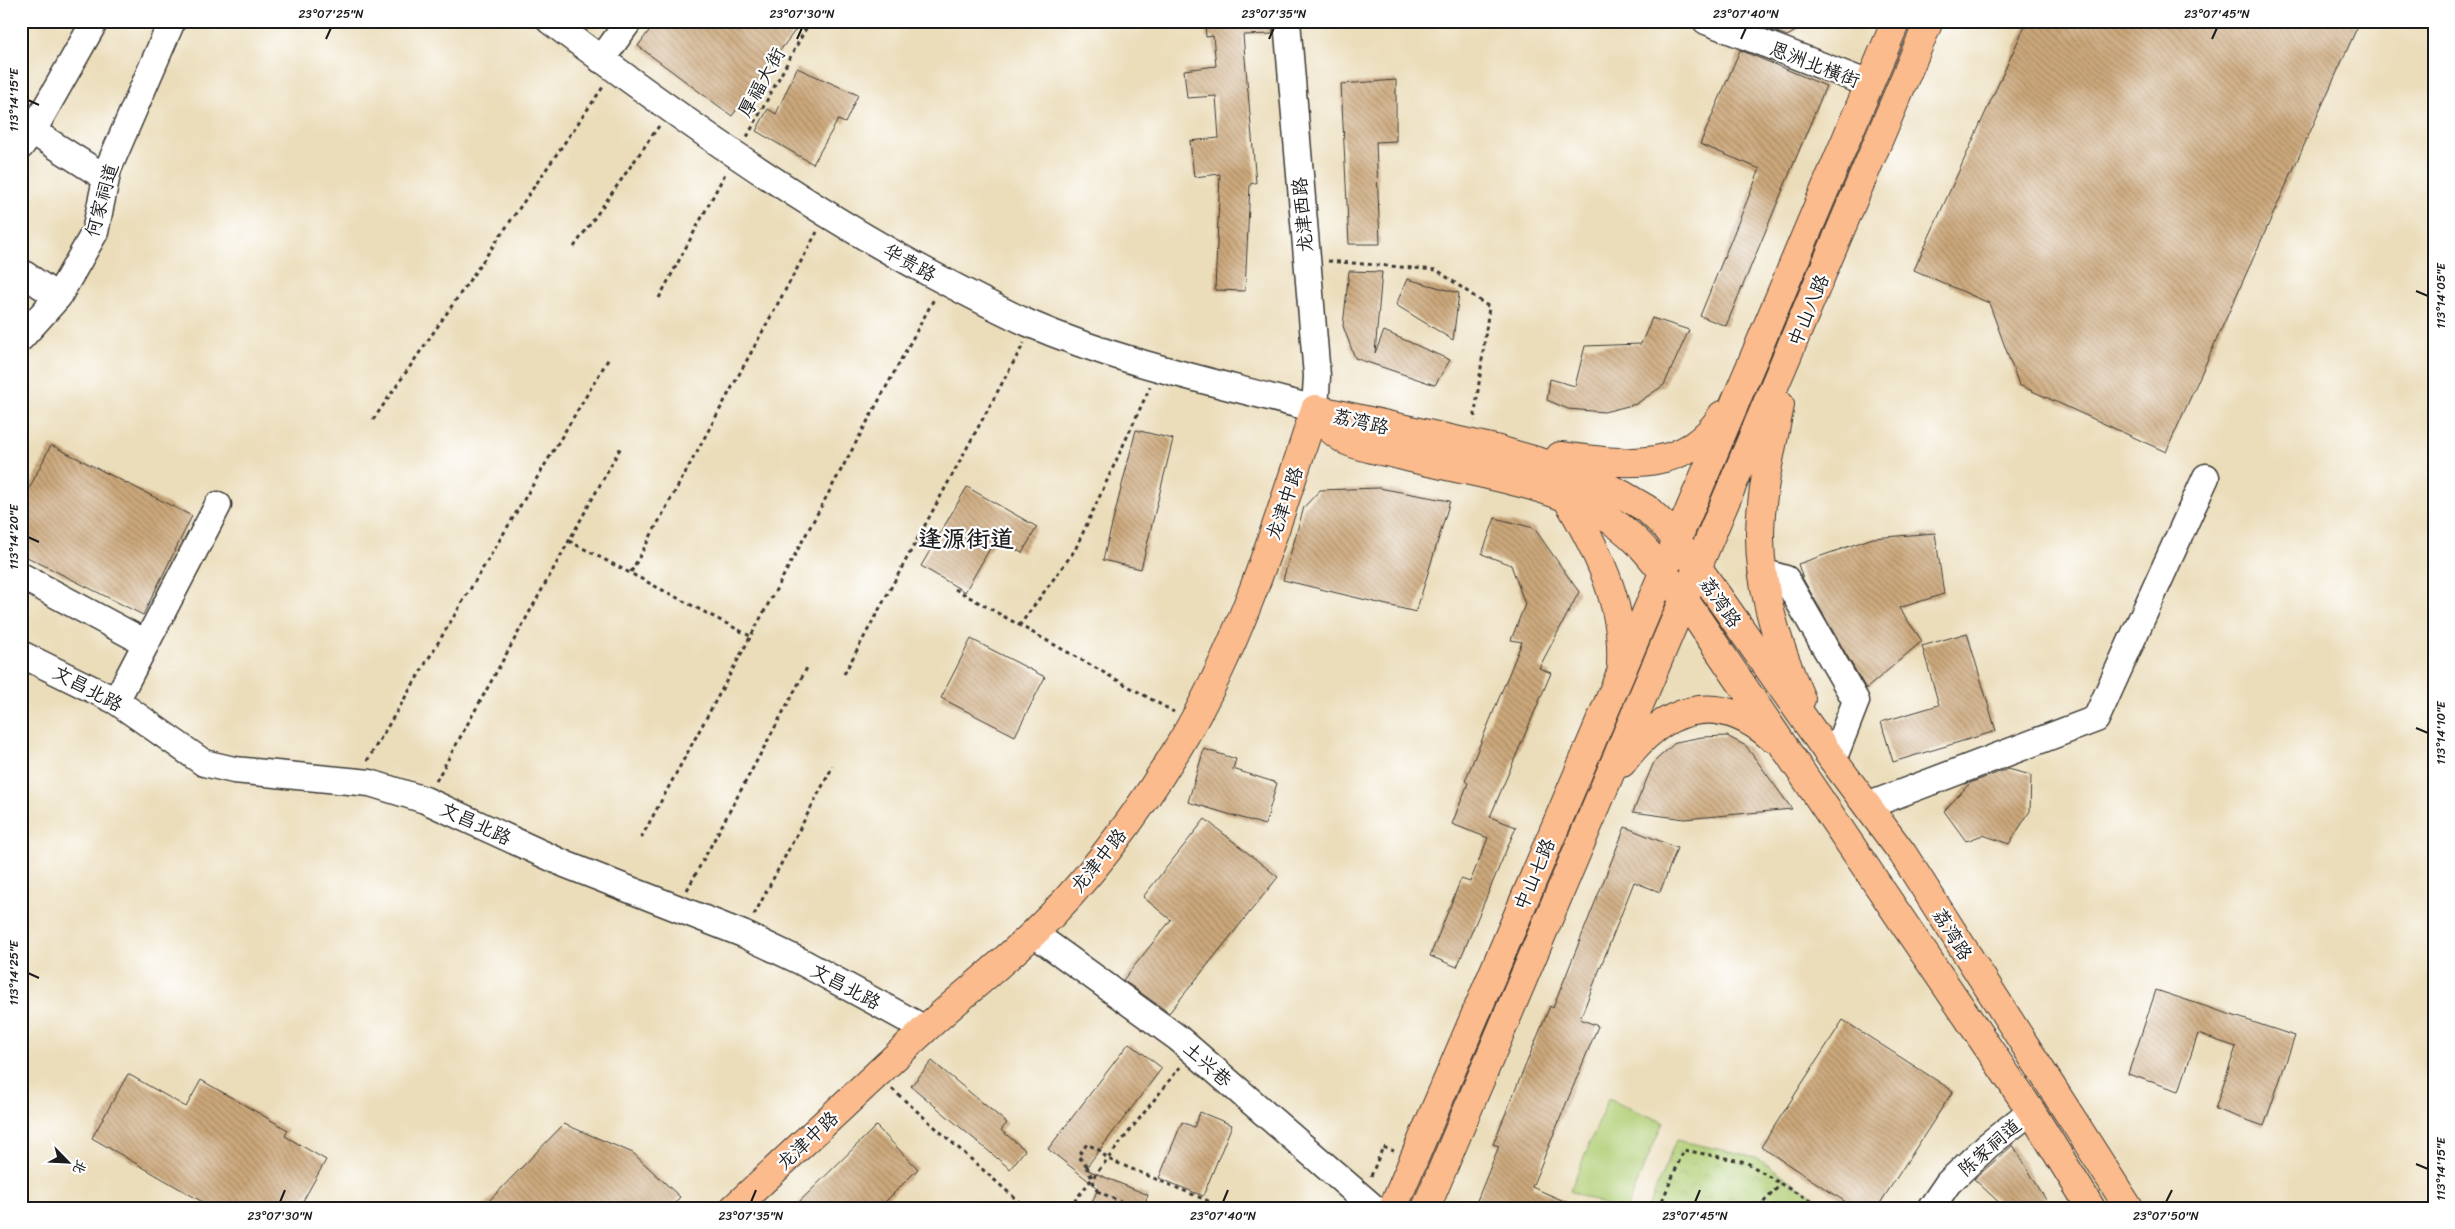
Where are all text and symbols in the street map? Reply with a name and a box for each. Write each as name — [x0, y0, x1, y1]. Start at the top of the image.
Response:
text: 23°07'25"N — [298, 3, 364, 25]
text: 23°07'30"N — [769, 3, 835, 25]
text: 23°07'35"N — [1242, 3, 1307, 25]
text: 23°07'40"N — [1713, 3, 1780, 25]
text: 23°07'45"N — [2184, 3, 2251, 25]
street label: 恩洲北横街 — [1765, 32, 1865, 97]
street label: 厚福大街 — [729, 41, 794, 123]
text: 113°14'15"E — [3, 67, 25, 132]
street label: 何家祠道 — [75, 159, 128, 241]
street label: 龙津西路 — [1283, 176, 1322, 254]
street label: 华贵路 — [877, 234, 943, 291]
text: 113°14'05"E — [2430, 262, 2452, 329]
street label: 中山八路 — [1778, 269, 1838, 352]
street label: 荔湾路 — [1329, 399, 1392, 444]
street label: 龙津中路 — [1256, 462, 1312, 544]
text: 113°14'20"E — [3, 503, 25, 570]
district label: 逢源街道 — [918, 518, 1014, 560]
street label: 荔湾路 — [1691, 569, 1750, 635]
street label: 文昌北路 — [46, 656, 129, 721]
text: 113°14'10"E — [2430, 700, 2452, 765]
street label: 文昌北路 — [434, 792, 517, 854]
street label: 龙津中路 — [1062, 820, 1135, 900]
street label: 中山七路 — [1504, 833, 1564, 916]
street label: 荔湾路 — [1923, 901, 1982, 967]
text: 113°14'25"E — [3, 939, 25, 1006]
street label: 文昌北路 — [804, 954, 887, 1019]
street label: 土兴巷 — [1175, 1033, 1240, 1096]
street label: 龙津中路 — [768, 1102, 846, 1178]
street label: 陈家祠道 — [1950, 1110, 2029, 1185]
north arrow — [42, 1136, 92, 1186]
text: 113°14'15"E — [2430, 1136, 2452, 1201]
text: 北 — [65, 1156, 94, 1179]
text: 23°07'30"N — [247, 1205, 313, 1227]
text: 23°07'35"N — [719, 1205, 784, 1227]
text: 23°07'40"N — [1190, 1205, 1257, 1227]
text: 23°07'45"N — [1662, 1205, 1729, 1227]
text: 23°07'50"N — [2133, 1205, 2200, 1227]

